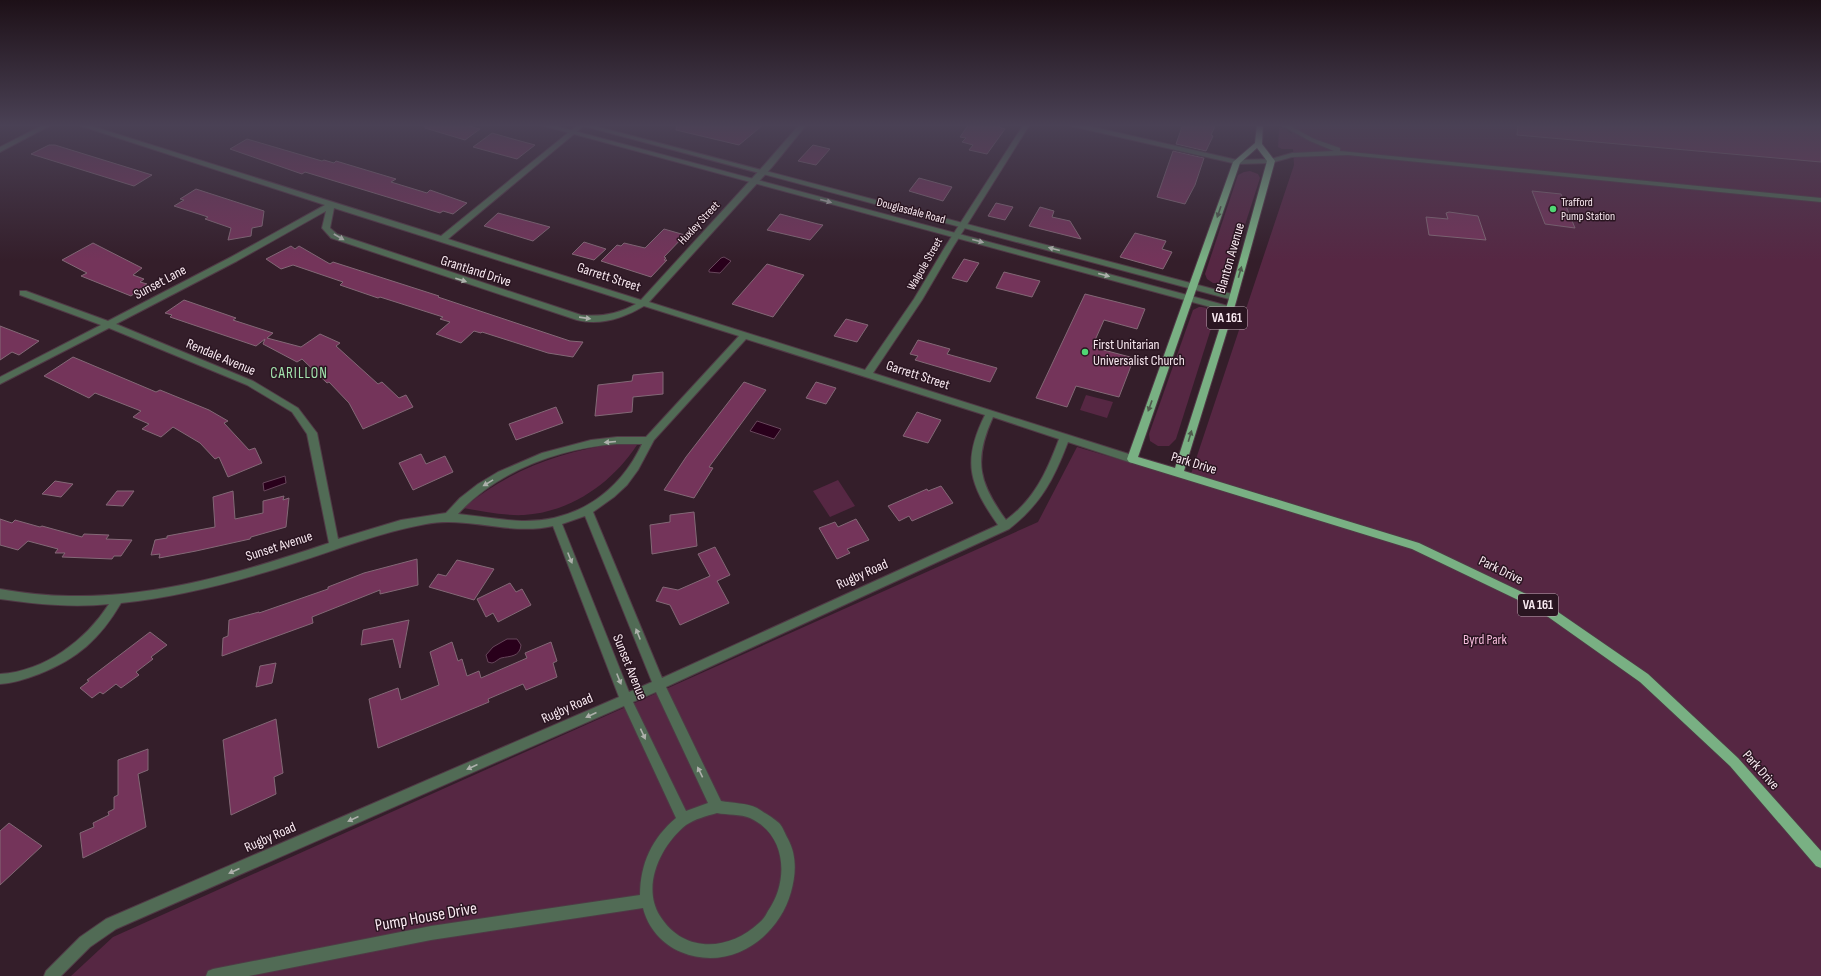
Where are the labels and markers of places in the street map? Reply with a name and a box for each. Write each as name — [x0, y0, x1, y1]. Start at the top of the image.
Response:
place label: Trafford Pump Station — [1561, 195, 1615, 224]
marker: Trafford Pump Station — [1548, 204, 1558, 214]
place label: First Unitarian Universalist Church — [1093, 336, 1185, 369]
marker: First Unitarian Universalist Church — [1080, 347, 1090, 357]

